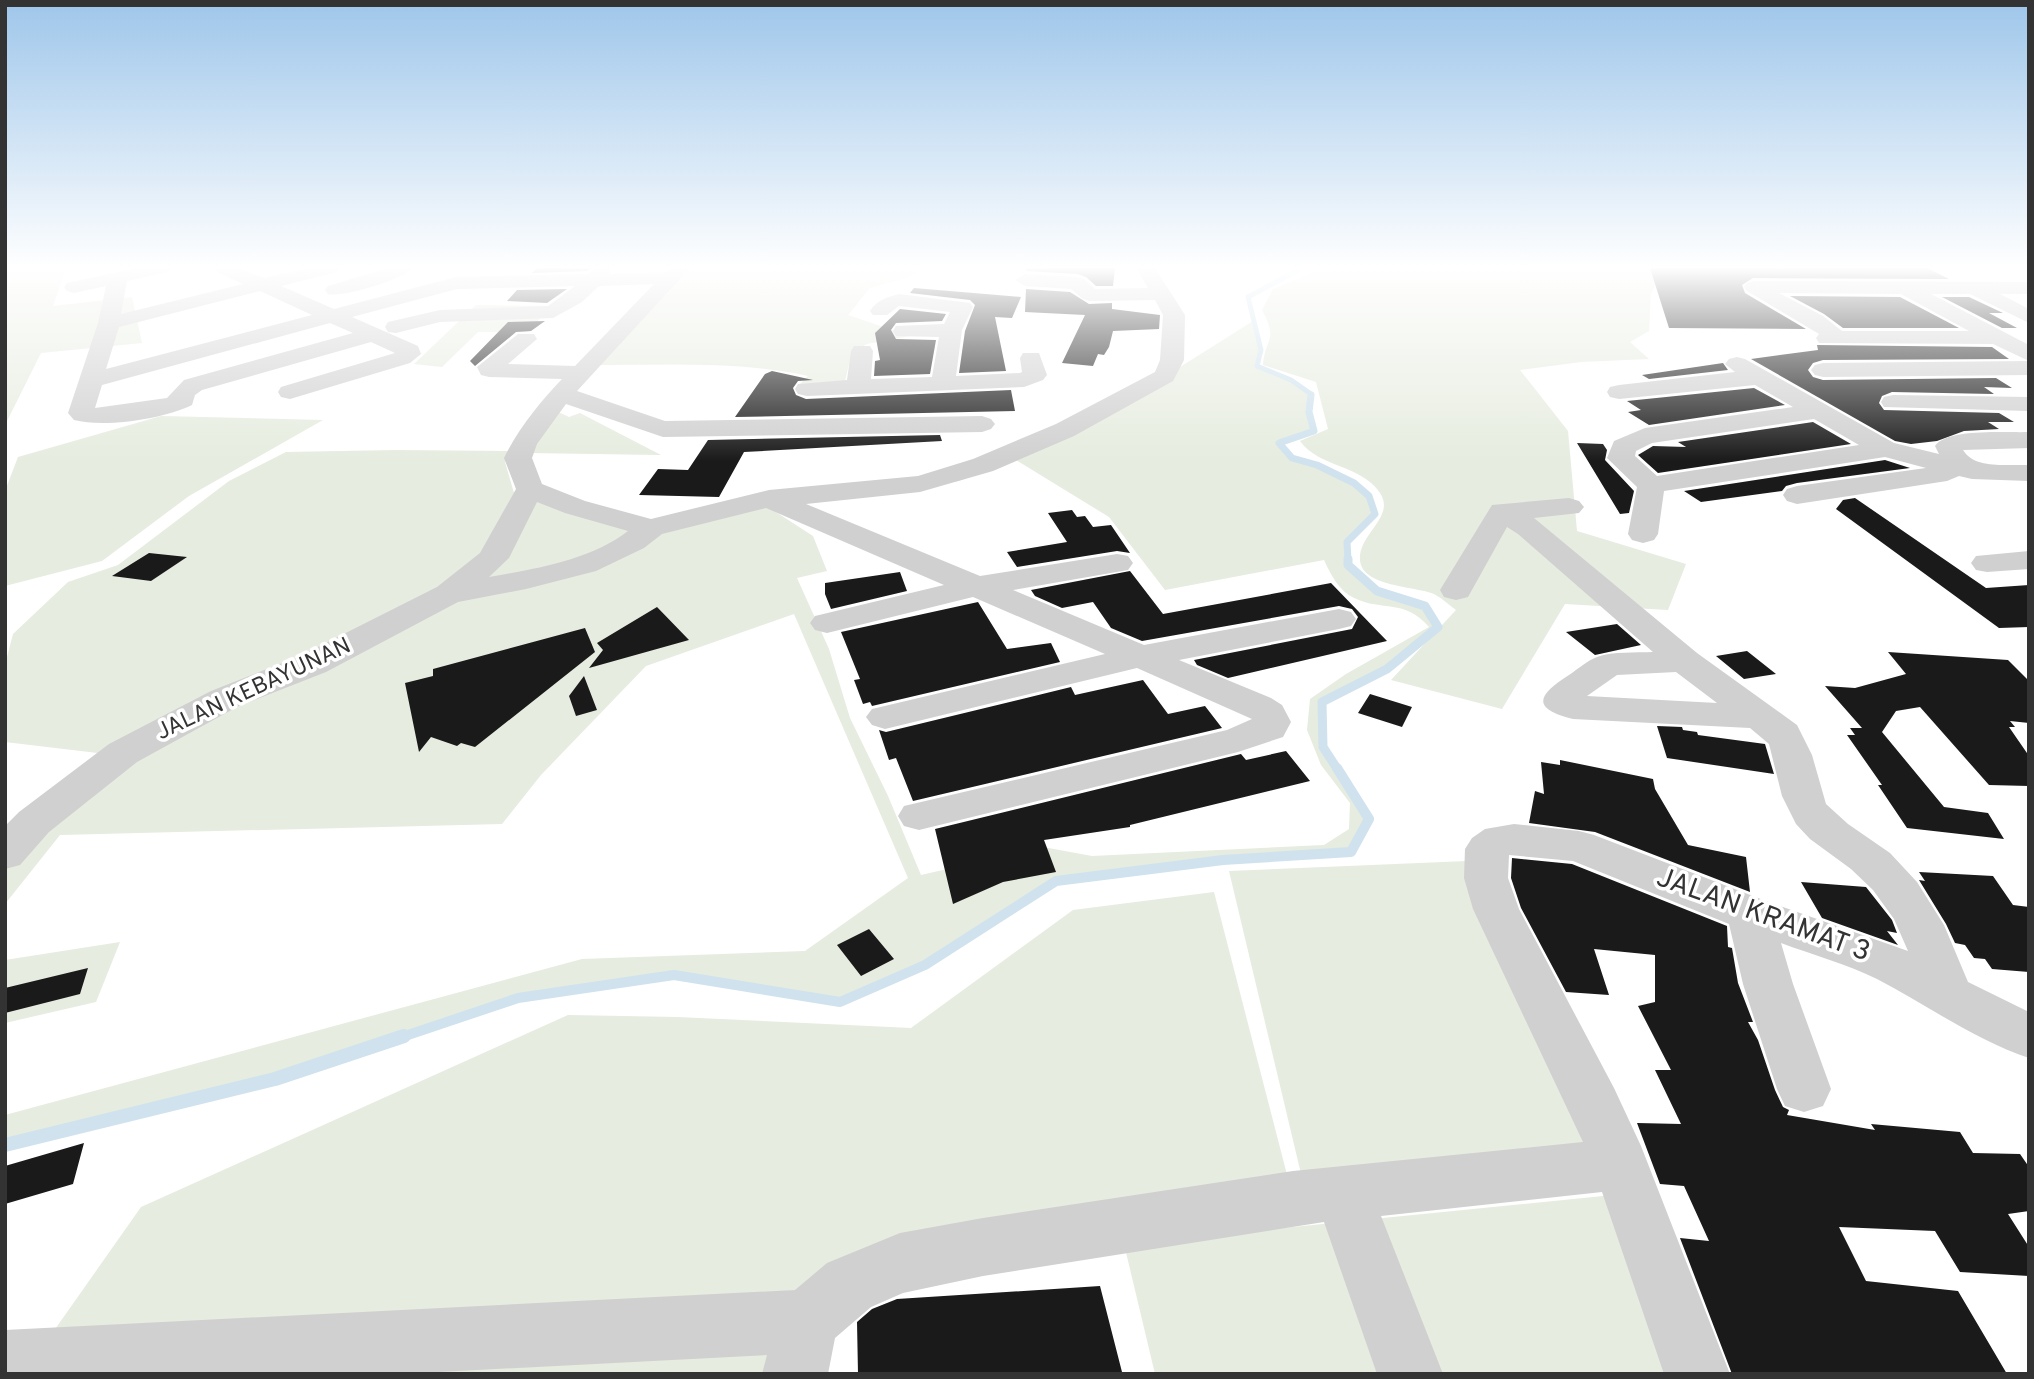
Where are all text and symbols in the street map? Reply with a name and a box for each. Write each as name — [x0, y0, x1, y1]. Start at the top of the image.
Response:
street label: JALAN KEBAYUNAN — [152, 632, 356, 748]
street label: JALAN KRAMAT 3 — [1651, 861, 1875, 971]

